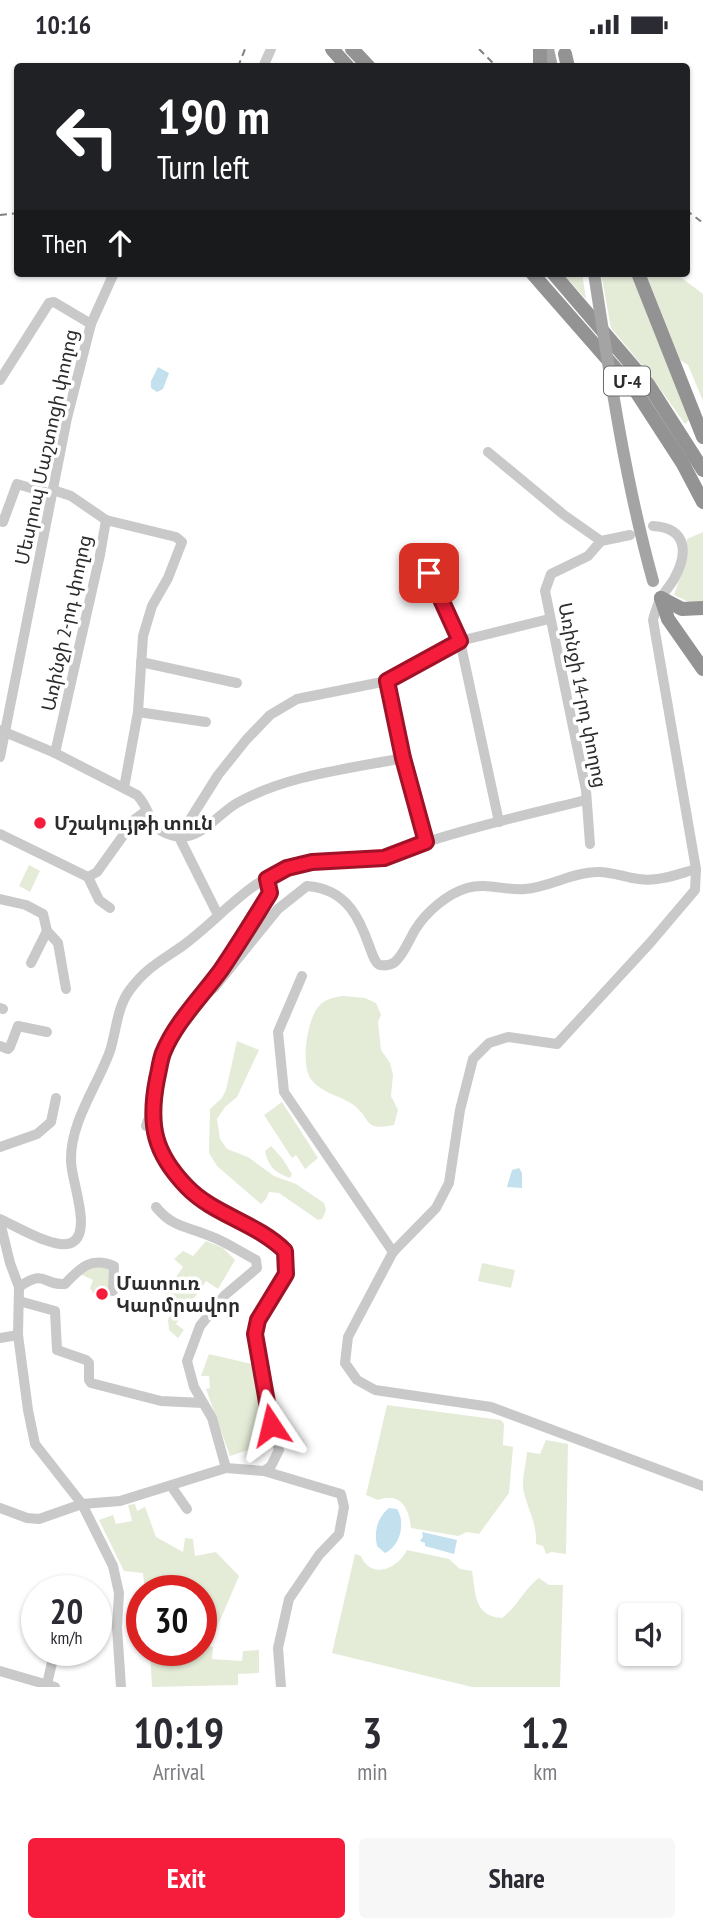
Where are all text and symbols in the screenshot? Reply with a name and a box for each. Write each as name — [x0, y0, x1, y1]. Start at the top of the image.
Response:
text: 10:16 — [35, 8, 91, 41]
text: 190 m — [157, 84, 270, 148]
icon: left — [42, 91, 133, 182]
text: Turn left — [157, 146, 249, 188]
icon: ahead — [101, 224, 139, 262]
text: Then — [42, 227, 87, 260]
street label: Մեսրոպ Մաշտոցի փողոց — [9, 327, 83, 567]
road number: Մ-4 — [604, 367, 650, 395]
street label: Առինջի 2-րդ փողոց — [36, 533, 96, 713]
pin — [399, 543, 459, 603]
icon: arrive — [410, 554, 448, 592]
street label: Առինջի 14-րդ փողոց — [553, 600, 613, 790]
place label: Մշակույթի տուն — [54, 811, 213, 835]
marker: Մշակույթի տուն — [32, 815, 48, 831]
place label: Մատուռ Կարմրավոր — [116, 1271, 240, 1317]
marker: Մատուռ Կարմրավոր — [94, 1286, 110, 1302]
position arrow — [234, 1388, 308, 1462]
speed limit sign: 30 — [126, 1575, 217, 1666]
text: 20 — [50, 1588, 83, 1634]
map controls — [618, 1603, 681, 1666]
button: sound — [618, 1603, 681, 1666]
text: km/h — [51, 1626, 82, 1649]
text: 10:19 — [133, 1705, 224, 1760]
text: 3 — [362, 1705, 382, 1760]
text: 1.2 — [521, 1705, 570, 1760]
text: Arrival — [153, 1757, 205, 1786]
text: min — [357, 1757, 387, 1786]
text: km — [533, 1757, 557, 1786]
button: Exit — [28, 1838, 345, 1918]
button: Share — [359, 1838, 675, 1918]

